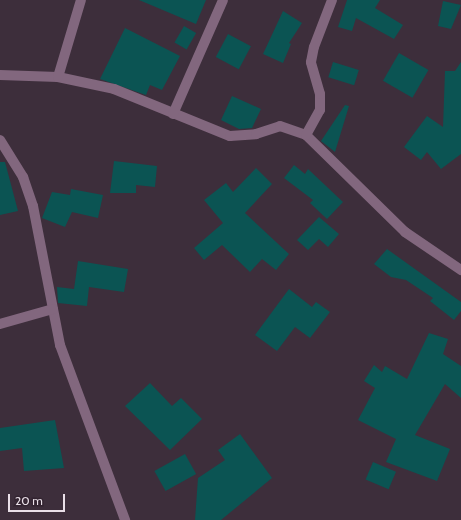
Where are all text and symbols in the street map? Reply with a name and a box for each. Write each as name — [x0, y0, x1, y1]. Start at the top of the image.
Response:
scale bar — [10, 486, 67, 512]
text: 20 m — [15, 493, 43, 508]

